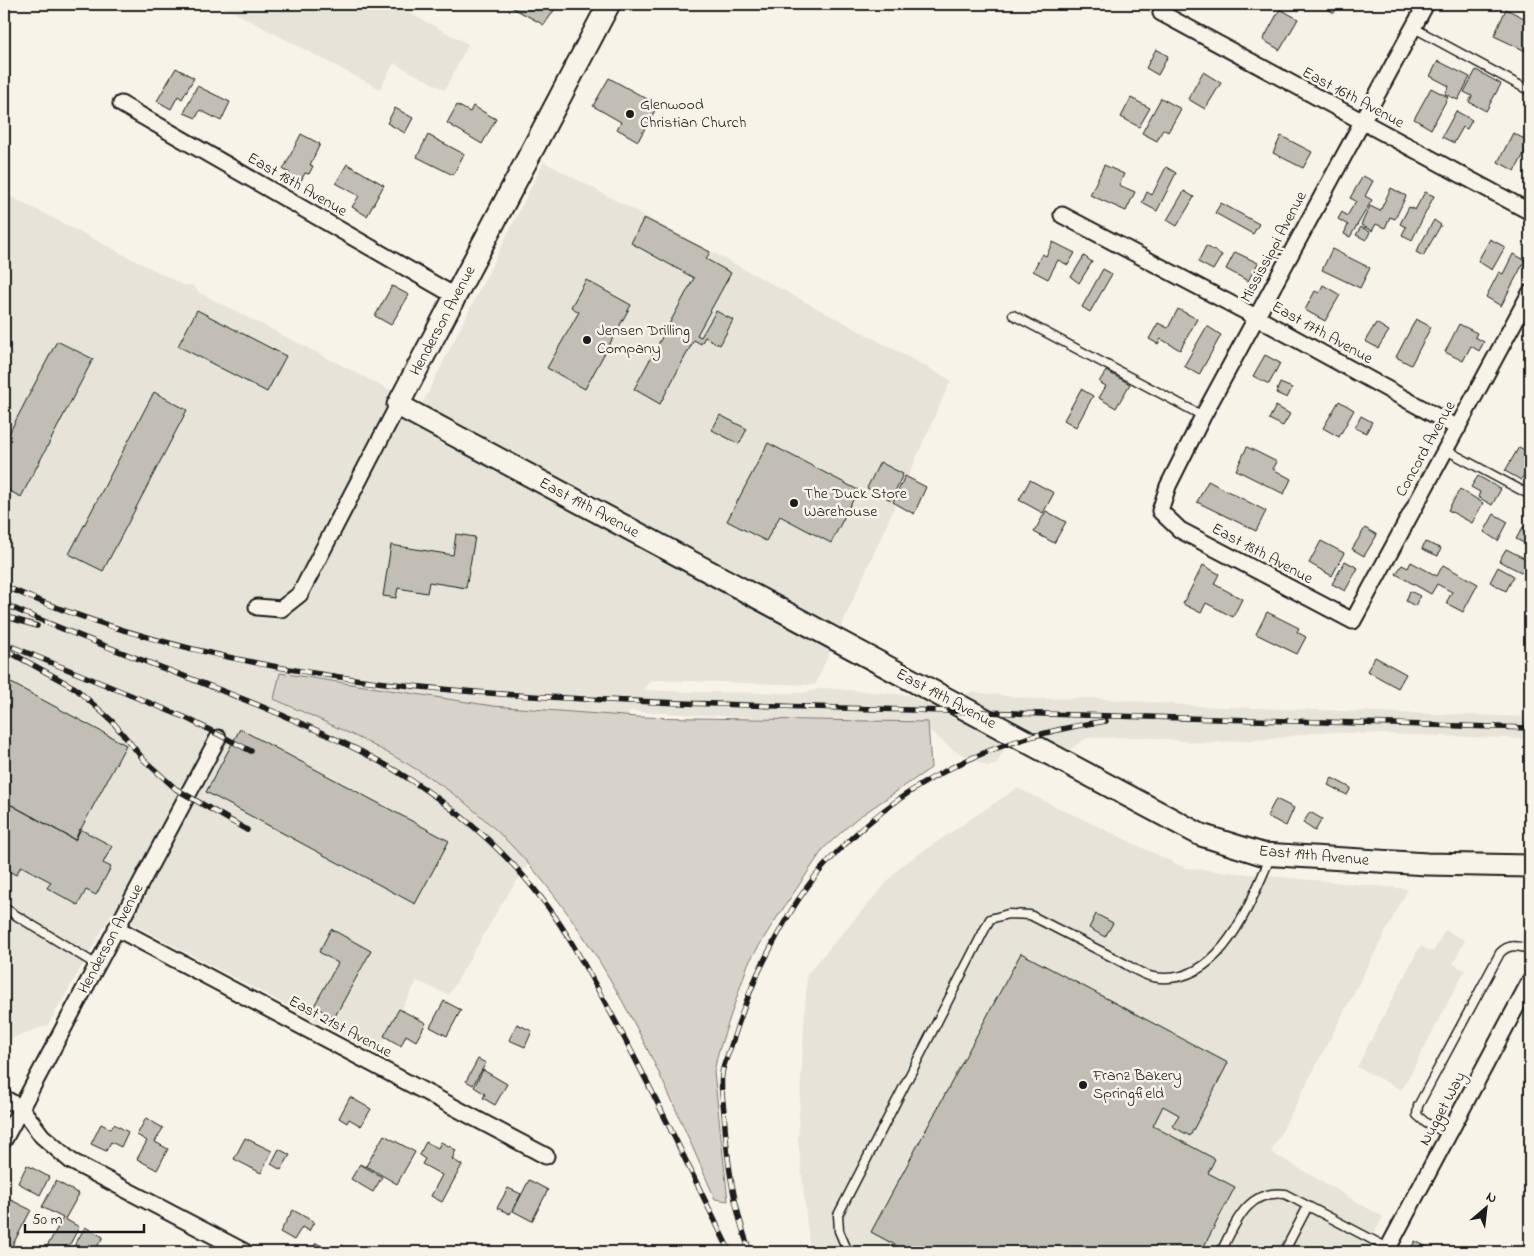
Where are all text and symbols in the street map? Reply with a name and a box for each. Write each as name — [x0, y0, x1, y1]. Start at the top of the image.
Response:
street label: East 16th Avenue — [1298, 61, 1409, 135]
place label: Glenwood Christian Church — [640, 93, 746, 135]
marker: Glenwood Christian Church — [624, 108, 636, 120]
street label: East 18th Avenue — [243, 147, 352, 224]
street label: Mississippi Avenue — [1235, 186, 1314, 307]
street label: Henderson Avenue — [404, 261, 483, 380]
street label: East 17th Avenue — [1267, 295, 1378, 371]
place label: Jensen Drilling Company — [597, 319, 690, 361]
marker: Jensen Drilling Company — [581, 334, 593, 346]
street label: Concord Avenue — [1390, 396, 1463, 501]
street label: East 19th Avenue — [535, 471, 644, 545]
place label: The Duck Store Warehouse — [804, 482, 908, 524]
marker: The Duck Store Warehouse — [788, 497, 800, 509]
street label: East 18th Avenue — [1207, 517, 1318, 591]
street label: East 19th Avenue — [892, 662, 1001, 736]
street label: East 19th Avenue — [1258, 839, 1371, 873]
street label: Henderson Avenue — [72, 879, 151, 998]
street label: East 21st Avenue — [284, 990, 397, 1065]
place label: Franz Bakery Springfield — [1092, 1064, 1182, 1106]
street label: Nugget Way — [1413, 1068, 1473, 1150]
marker: Franz Bakery Springfield — [1077, 1079, 1089, 1091]
north arrow — [1462, 1184, 1512, 1234]
text: N — [1482, 1186, 1501, 1209]
scale bar — [25, 1201, 144, 1233]
text: 50 m — [32, 1209, 63, 1231]

